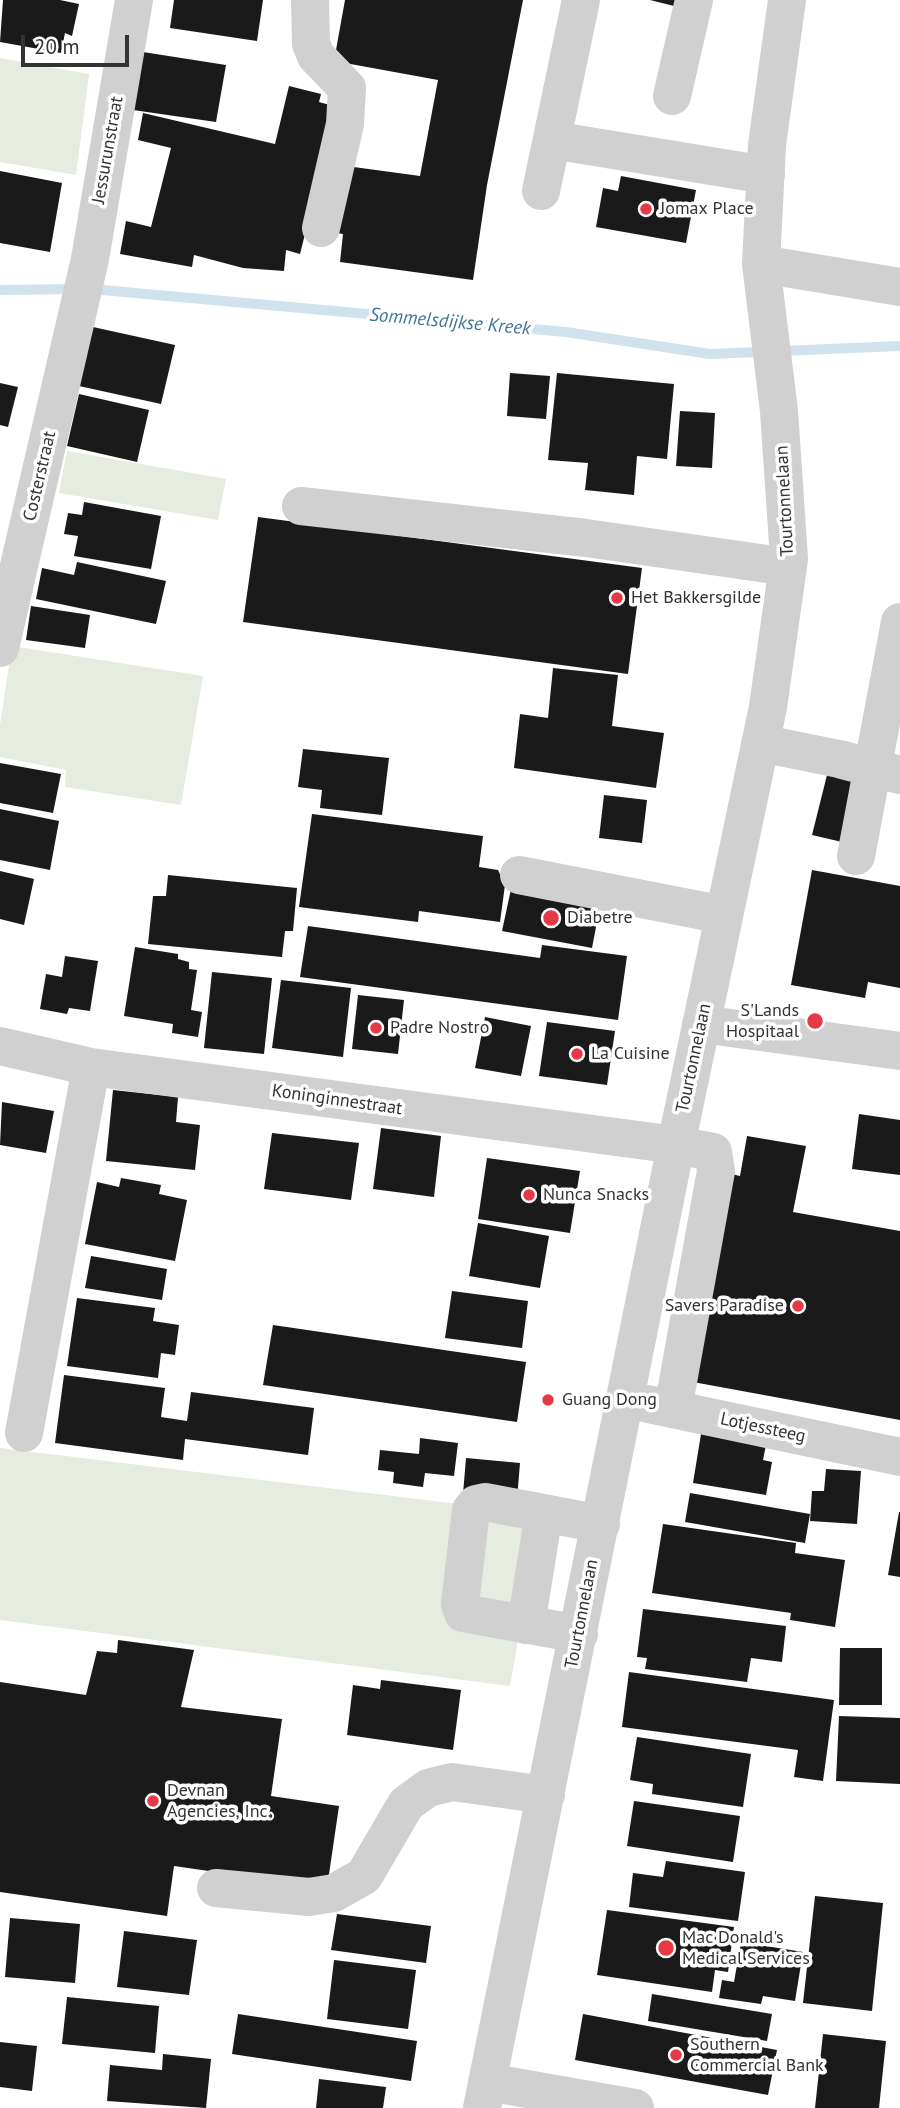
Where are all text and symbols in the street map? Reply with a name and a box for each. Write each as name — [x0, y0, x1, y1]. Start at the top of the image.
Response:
scale bar — [24, 21, 133, 65]
text: 20 m — [34, 33, 80, 60]
street label: Jessurunstraat — [88, 95, 128, 205]
place label: Jomax Place — [660, 198, 754, 220]
marker: Jomax Place — [638, 201, 654, 217]
water label: Sommelsdijkse Kreek — [368, 304, 532, 340]
street label: Costerstraat — [19, 429, 61, 523]
street label: Tourtonnelaan — [771, 445, 799, 557]
place label: Het Bakkersgilde — [631, 587, 761, 609]
marker: Het Bakkersgilde — [609, 590, 625, 606]
place label: Diabetre — [567, 907, 633, 929]
marker: Diabetre — [541, 908, 561, 928]
place label: S'Lands Hospitaal — [726, 1000, 799, 1042]
street label: Tourtonnelaan — [672, 1001, 716, 1115]
marker: S'Lands Hospitaal — [805, 1011, 825, 1031]
place label: Padre Nostro — [390, 1017, 489, 1039]
marker: Padre Nostro — [368, 1020, 384, 1036]
place label: La Cuisine — [591, 1043, 670, 1065]
marker: La Cuisine — [569, 1046, 585, 1062]
street label: Koninginnestraat — [270, 1080, 404, 1120]
place label: Nunca Snacks — [543, 1184, 649, 1206]
marker: Nunca Snacks — [521, 1187, 537, 1203]
place label: Savers Paradise — [665, 1295, 784, 1317]
marker: Savers Paradise — [790, 1298, 806, 1314]
place label: Guang Dong — [562, 1389, 657, 1411]
marker: Guang Dong — [540, 1392, 556, 1408]
street label: Lotjessteeg — [718, 1408, 808, 1448]
street label: Tourtonnelaan — [561, 1557, 603, 1671]
place label: Devnan Agencies, Inc. — [167, 1780, 272, 1823]
marker: Devnan Agencies, Inc. — [145, 1793, 161, 1809]
place label: Mac Donald's Medical Services — [682, 1927, 810, 1969]
marker: Mac Donald's Medical Services — [656, 1938, 676, 1958]
place label: Southern Commercial Bank — [690, 2034, 824, 2076]
marker: Southern Commercial Bank — [668, 2047, 684, 2063]

